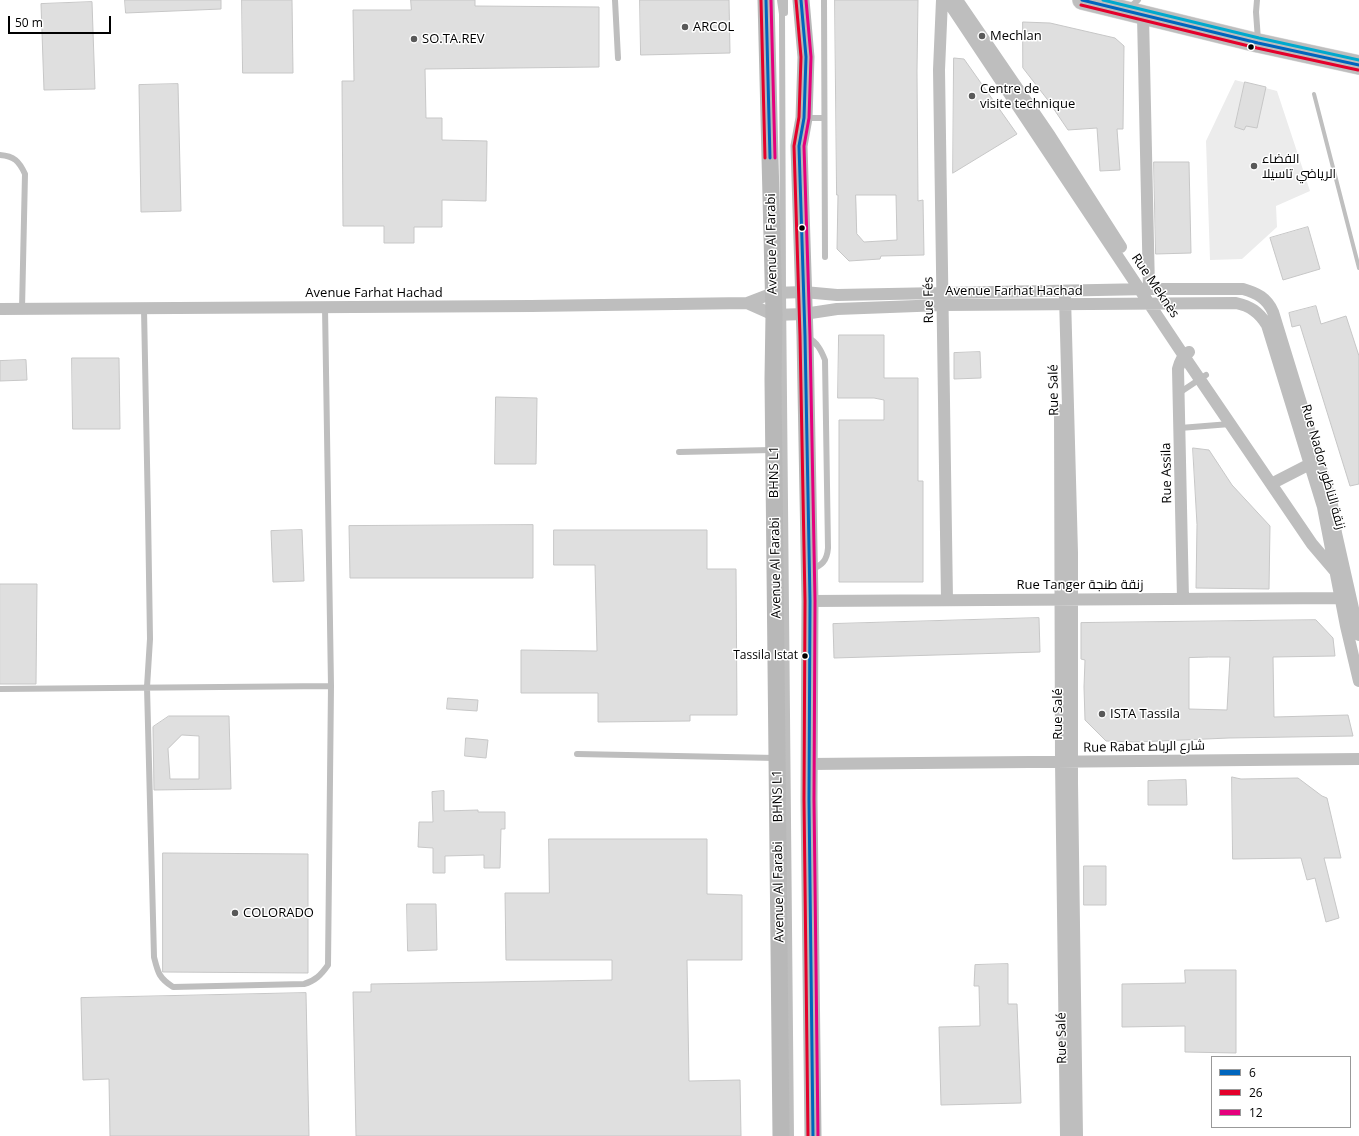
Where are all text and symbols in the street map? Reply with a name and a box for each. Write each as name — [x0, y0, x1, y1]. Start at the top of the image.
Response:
scale bar — [10, 8, 113, 34]
text: 50 m — [15, 14, 43, 31]
place label: ARCOL — [693, 19, 734, 35]
marker: ARCOL — [680, 22, 690, 32]
place label: Mechlan — [990, 28, 1042, 44]
place label: SO.TA.REV — [422, 31, 484, 47]
marker: Mechlan — [977, 31, 987, 41]
marker: SO.TA.REV — [409, 34, 419, 44]
unlabelled marker — [1246, 42, 1256, 52]
place label: Centre de visite technique — [980, 81, 1075, 112]
marker: Centre de visite technique — [967, 91, 977, 101]
place label: الفضاء الرياضي تاسيلا — [1262, 151, 1336, 182]
marker: الفضاء الرياضي تاسيلا — [1249, 161, 1259, 171]
street label: Avenue Al Farabi — [763, 193, 781, 295]
unlabelled marker — [797, 223, 807, 233]
street label: Rue Meknès — [1128, 251, 1182, 321]
street label: Rue Fés — [921, 276, 937, 324]
street label: Avenue Farhat Hachad — [945, 283, 1083, 299]
street label: Avenue Farhat Hachad — [305, 285, 443, 301]
street label: Rue Salé — [1046, 364, 1062, 416]
street label: Rue Nador زنقة الناظور — [1298, 403, 1348, 531]
street label: Rue Assila — [1159, 442, 1175, 504]
street label: BHNS L1 — [766, 446, 782, 498]
street label: Avenue Al Farabi — [767, 517, 785, 619]
street label: Rue Tanger زنقة طنجة — [1017, 577, 1143, 593]
place label: Tassila Istat — [733, 649, 798, 663]
marker: Tassila Istat — [800, 651, 810, 661]
street label: Rue Salé — [1050, 688, 1066, 740]
place label: ISTA Tassila — [1110, 706, 1180, 722]
marker: ISTA Tassila — [1097, 709, 1107, 719]
street label: Rue Rabat شارع الرباط — [1083, 738, 1205, 756]
street label: BHNS L1 — [770, 770, 786, 822]
street label: Avenue Al Farabi — [770, 841, 788, 943]
place label: COLORADO — [243, 905, 314, 921]
marker: COLORADO — [230, 908, 240, 918]
street label: Rue Salé — [1054, 1012, 1070, 1064]
legend — [1211, 1056, 1351, 1128]
text: 6 — [1249, 1064, 1256, 1081]
text: 26 — [1249, 1084, 1263, 1101]
text: 12 — [1249, 1104, 1263, 1121]

